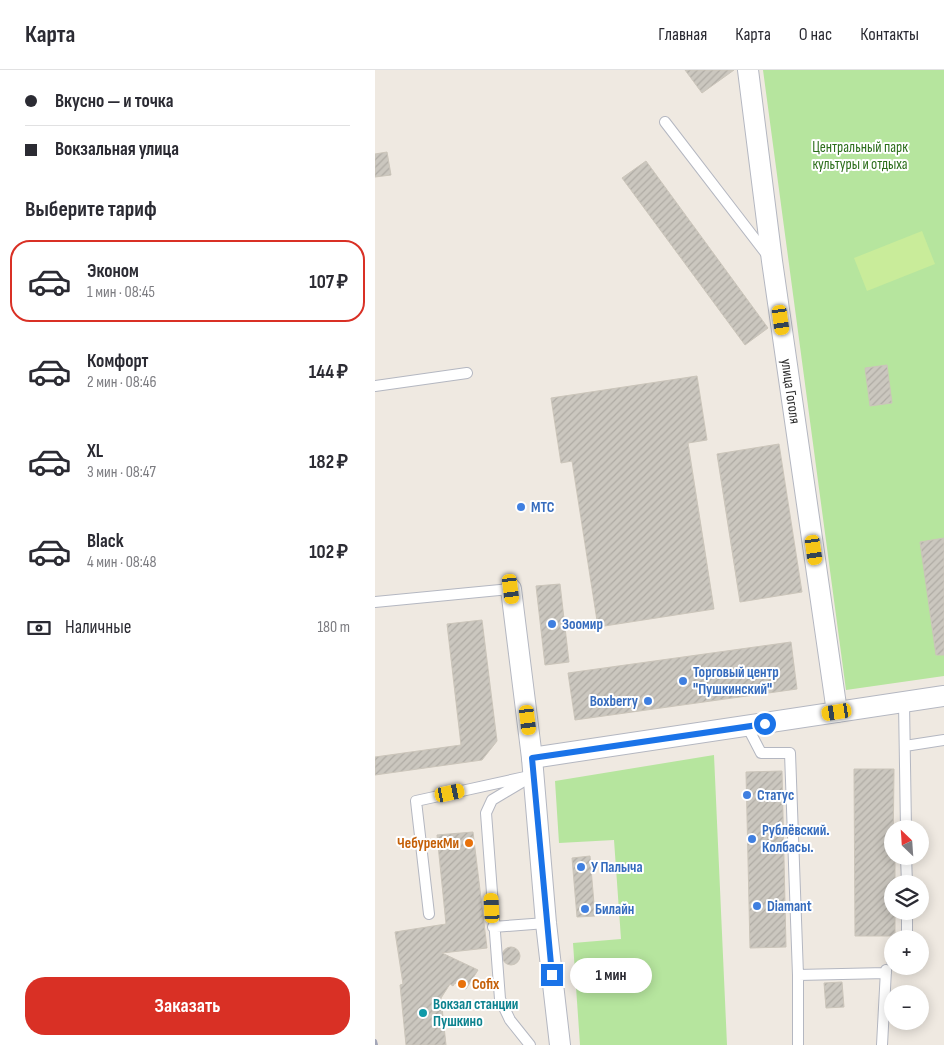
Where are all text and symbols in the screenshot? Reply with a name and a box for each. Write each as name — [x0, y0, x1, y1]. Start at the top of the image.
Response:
text: Карта — [25, 20, 75, 49]
text: Главная — [658, 24, 707, 45]
text: Карта — [735, 24, 771, 45]
text: О нас — [799, 24, 832, 45]
text: Контакты — [860, 24, 919, 45]
text: Вкусно — и точка — [55, 90, 173, 113]
text: Вокзальная улица — [55, 138, 179, 161]
park label: Центральный парк культуры и отдыха — [812, 138, 908, 174]
text: Выберите тариф — [25, 196, 157, 223]
icon: car — [27, 259, 72, 304]
text: Эконом — [87, 260, 139, 283]
text: 107 ₽ — [309, 271, 348, 294]
text: 1 мин · 08:45 — [87, 283, 155, 302]
car — [771, 304, 790, 336]
icon: car — [27, 349, 72, 394]
text: Комфорт — [87, 350, 149, 373]
street label: улица Гоголя — [776, 357, 804, 425]
text: 144 ₽ — [309, 361, 348, 384]
text: 2 мин · 08:46 — [87, 373, 156, 392]
icon: car — [27, 439, 72, 484]
text: XL — [87, 440, 103, 463]
text: 182 ₽ — [309, 451, 348, 474]
text: 3 мин · 08:47 — [87, 463, 156, 482]
place label: МТС — [531, 498, 555, 517]
marker: МТС — [515, 501, 527, 513]
icon: car — [27, 529, 72, 574]
text: Black — [87, 530, 124, 553]
car — [804, 534, 823, 566]
text: 102 ₽ — [309, 541, 348, 564]
text: 4 мин · 08:48 — [87, 553, 157, 572]
car — [501, 573, 520, 605]
icon: cash — [25, 614, 53, 642]
place label: Зоомир — [562, 615, 603, 634]
text: Наличные — [65, 616, 131, 639]
text: 180 m — [317, 618, 350, 637]
marker: Зоомир — [546, 618, 558, 630]
place label: Торговый центр "Пушкинский" — [693, 663, 779, 699]
marker: Торговый центр "Пушкинский" — [677, 675, 689, 687]
place label: Boxberry — [590, 692, 639, 711]
marker: Boxberry — [642, 695, 654, 707]
car — [821, 702, 852, 722]
car — [518, 704, 537, 736]
route start — [754, 713, 776, 735]
car — [433, 783, 466, 803]
place label: Статус — [757, 786, 794, 805]
marker: Статус — [741, 789, 753, 801]
north arrow — [884, 820, 929, 865]
map controls — [884, 820, 929, 1030]
place label: Рублёвский. Колбасы. — [762, 821, 830, 857]
marker: Рублёвский. Колбасы. — [746, 833, 758, 845]
place label: ЧебурекМи — [397, 834, 459, 853]
marker: ЧебурекМи — [463, 837, 475, 849]
place label: У Палыча — [591, 858, 643, 877]
marker: У Палыча — [575, 861, 587, 873]
button: layers — [884, 875, 929, 920]
car — [483, 893, 500, 923]
place label: Diamant — [767, 897, 812, 916]
place label: Билайн — [595, 900, 634, 919]
marker: Diamant — [751, 900, 763, 912]
marker: Билайн — [579, 903, 591, 915]
button: + — [884, 930, 929, 975]
callout: 1 мин — [569, 958, 652, 992]
route end — [541, 964, 563, 986]
text: 1 мин — [595, 966, 627, 985]
place label: Cofix — [472, 975, 500, 994]
button: Заказать — [25, 977, 350, 1035]
marker: Cofix — [456, 978, 468, 990]
button: − — [884, 985, 929, 1030]
place label: Вокзал станции Пушкино — [433, 995, 518, 1031]
marker: Вокзал станции Пушкино — [417, 1007, 429, 1019]

